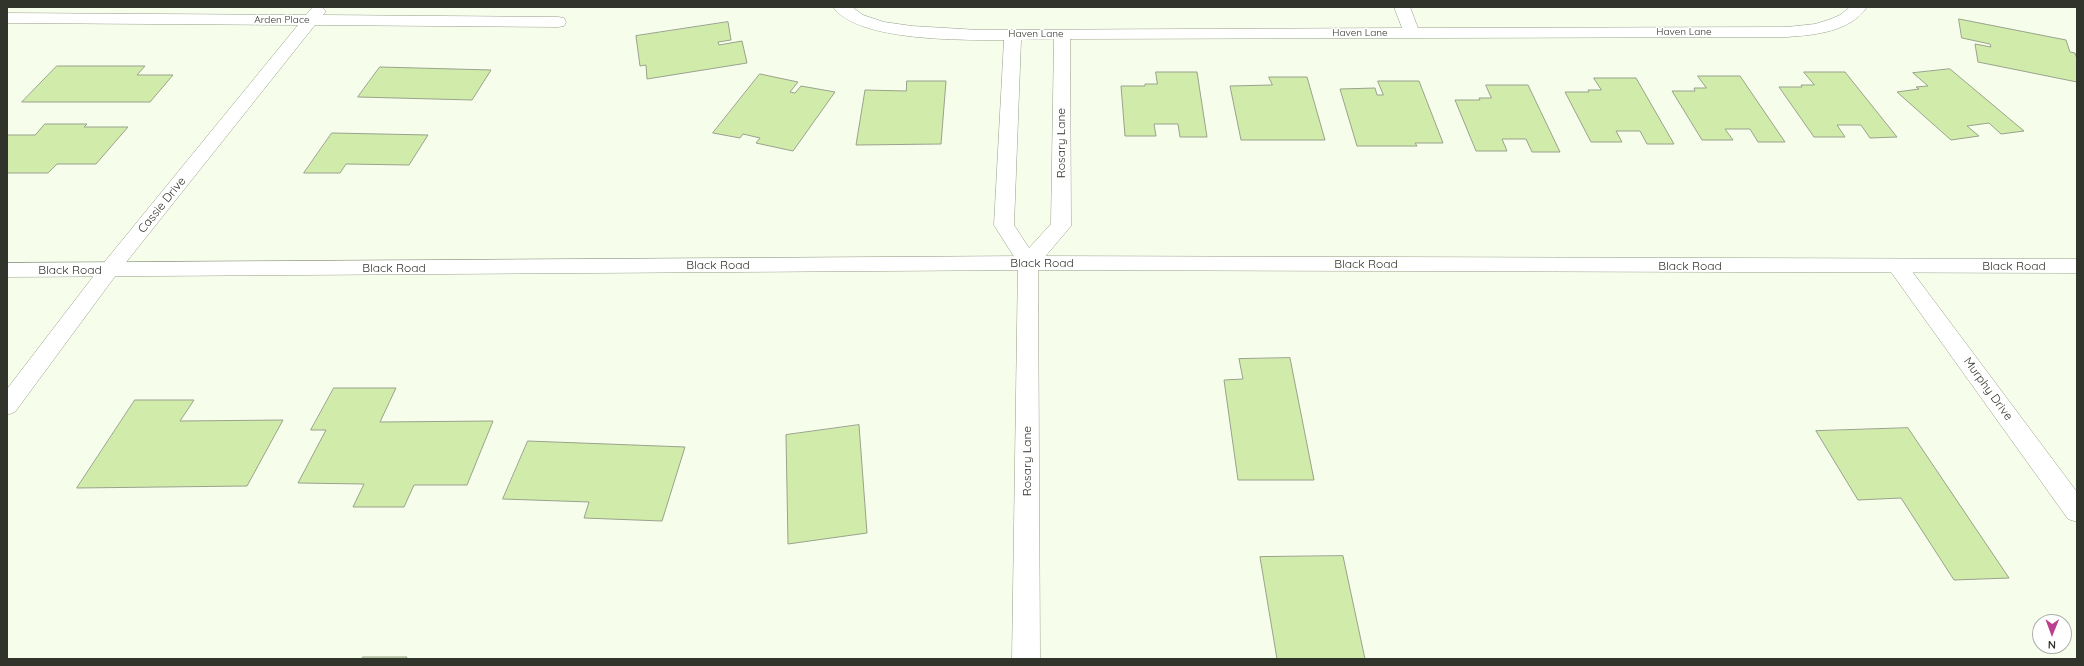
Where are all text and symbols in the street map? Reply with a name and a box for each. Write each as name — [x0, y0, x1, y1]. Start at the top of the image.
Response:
street label: Arden Place — [254, 14, 310, 26]
street label: Haven Lane — [1656, 26, 1712, 38]
street label: Haven Lane — [1332, 27, 1388, 39]
street label: Haven Lane — [1008, 28, 1064, 40]
street label: Rosary Lane — [1054, 108, 1068, 178]
street label: Cassie Drive — [135, 174, 189, 236]
street label: Black Road — [1010, 256, 1074, 270]
street label: Black Road — [1334, 257, 1398, 271]
street label: Black Road — [686, 258, 750, 272]
street label: Black Road — [1658, 259, 1722, 273]
street label: Black Road — [1982, 259, 2046, 273]
street label: Black Road — [362, 261, 426, 275]
street label: Black Road — [38, 263, 102, 277]
street label: Murphy Drive — [1960, 355, 2016, 423]
street label: Rosary Lane — [1020, 426, 1034, 496]
north arrow — [2032, 614, 2072, 654]
text: N — [2048, 638, 2056, 652]

